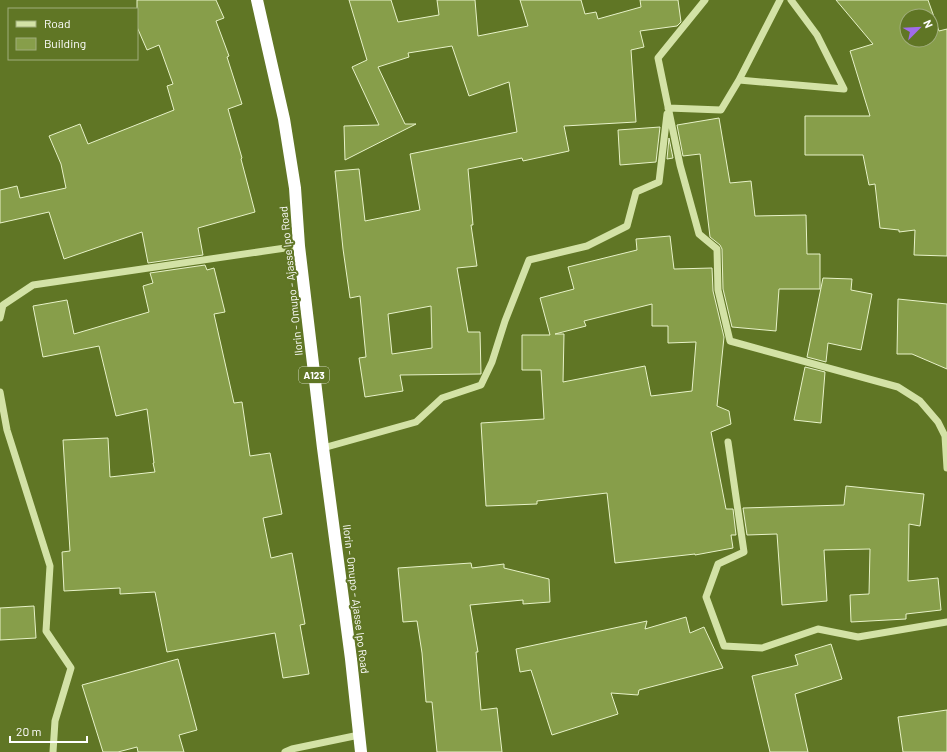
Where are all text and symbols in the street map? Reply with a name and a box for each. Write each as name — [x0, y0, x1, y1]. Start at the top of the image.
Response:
legend — [8, 8, 138, 60]
north arrow — [899, 8, 939, 48]
text: Road — [44, 16, 71, 30]
text: N — [921, 18, 936, 30]
text: Building — [44, 36, 86, 50]
street label: Ilorin - Omupo - Ajasse Ipo Road — [276, 206, 305, 356]
road number: A123 — [299, 367, 329, 383]
street label: Ilorin - Omupo - Ajasse Ipo Road — [341, 524, 372, 674]
scale bar — [10, 718, 87, 744]
text: 20 m — [16, 724, 42, 738]

